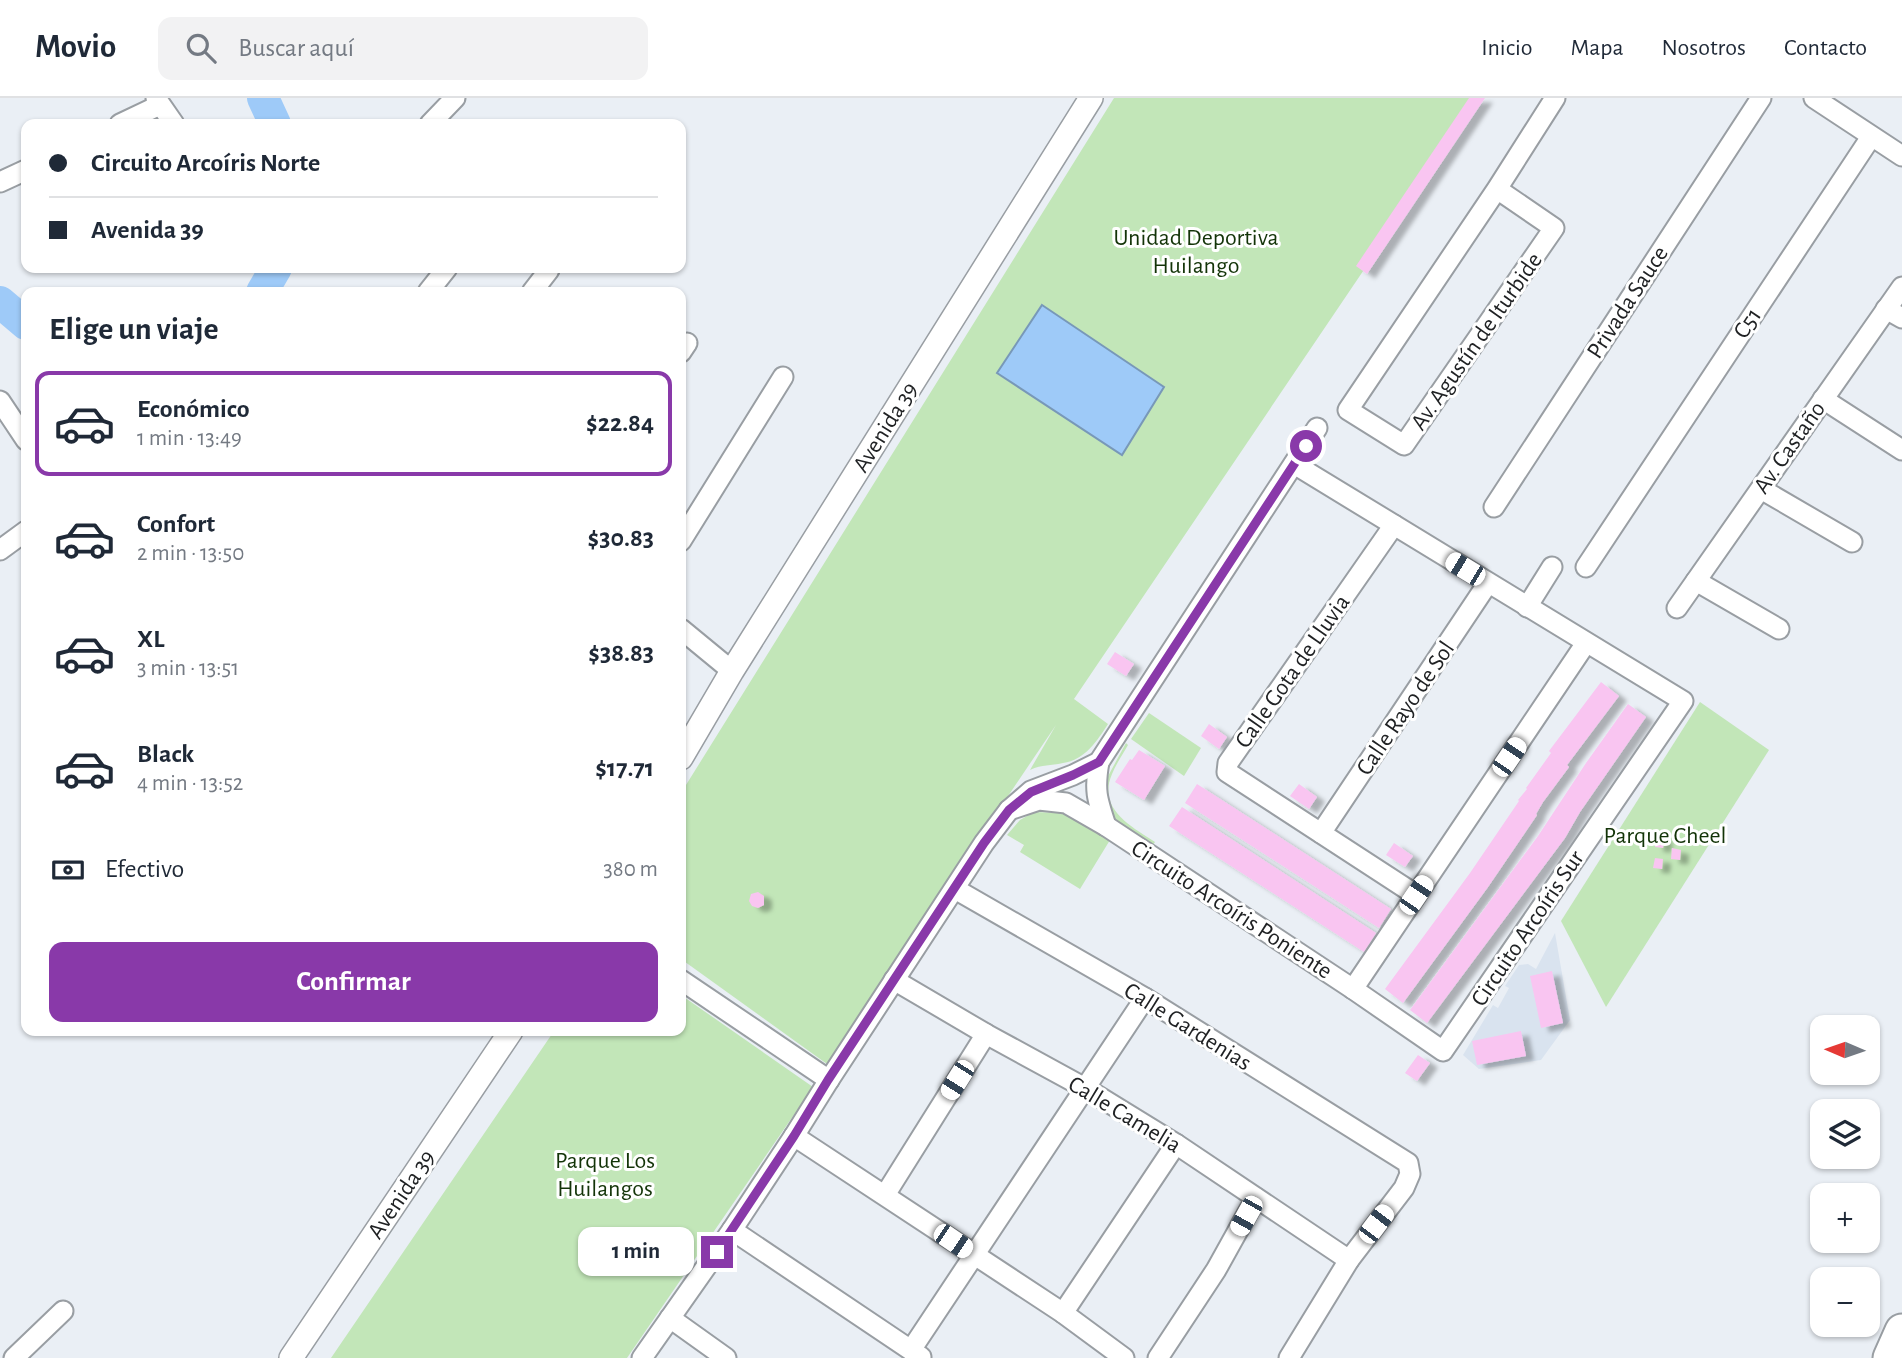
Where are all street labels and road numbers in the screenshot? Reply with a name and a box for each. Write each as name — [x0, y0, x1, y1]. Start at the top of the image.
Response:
street label: Privada Sauce — [1583, 242, 1673, 363]
street label: Av. Agustín de Iturbide — [1407, 248, 1547, 435]
street label: C51 — [1729, 304, 1766, 343]
street label: Avenida 39 — [849, 378, 923, 477]
street label: Av. Castaño — [1749, 397, 1830, 498]
street label: Calle Gota de Lluvia — [1231, 590, 1355, 753]
street label: Calle Rayo de Sol — [1352, 637, 1459, 780]
street label: Circuito Arcoíris Poniente — [1127, 836, 1336, 984]
street label: Circuito Arcoíris Sur — [1467, 846, 1589, 1011]
street label: Calle Gardenias — [1120, 978, 1255, 1075]
street label: Calle Camelia — [1064, 1072, 1185, 1158]
street label: Avenida 39 — [364, 1146, 440, 1243]

